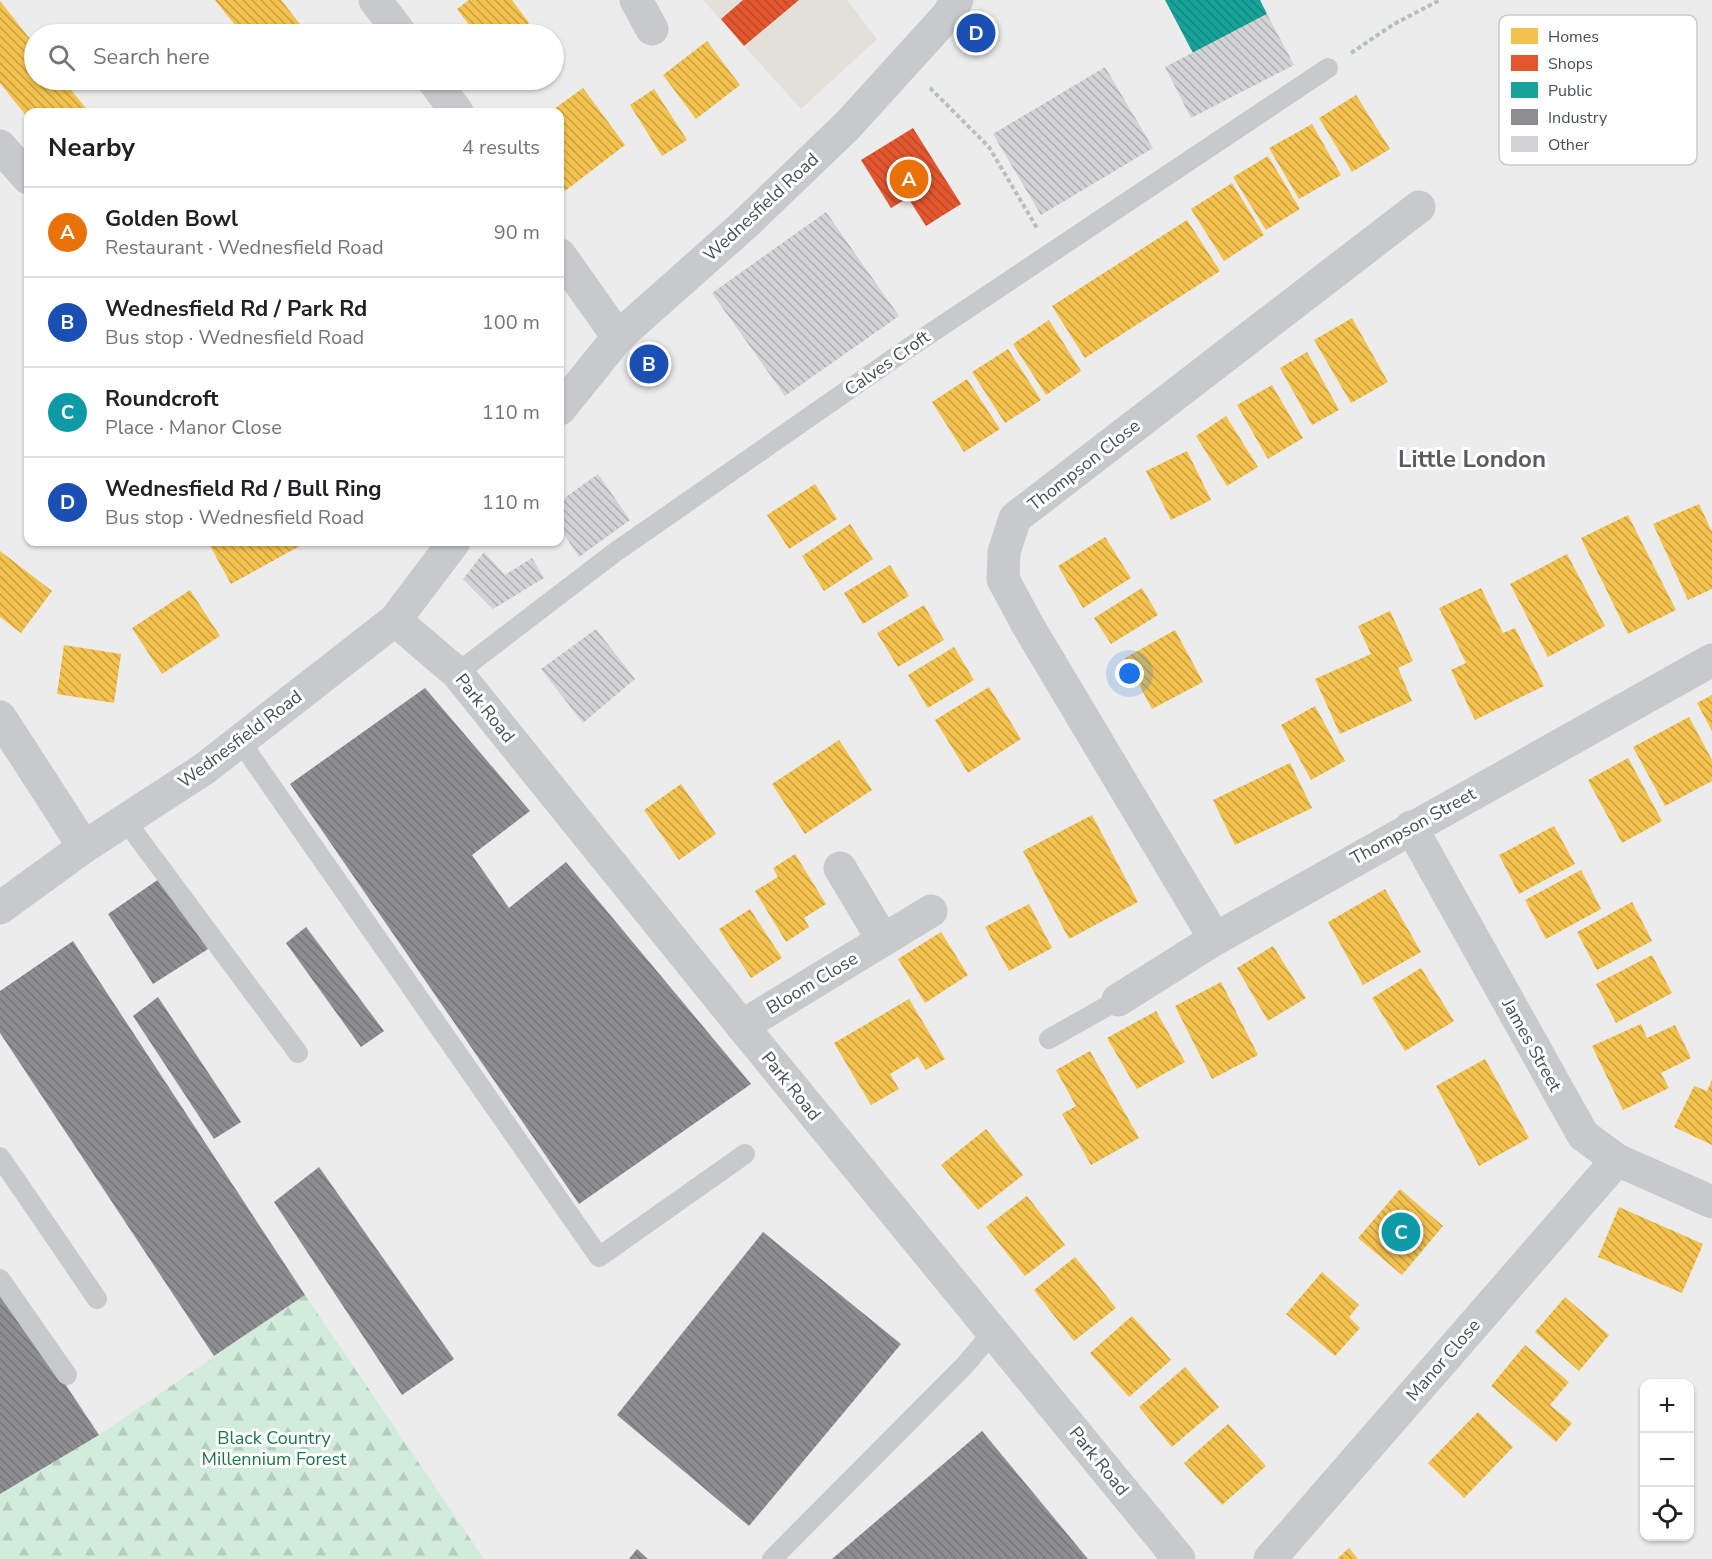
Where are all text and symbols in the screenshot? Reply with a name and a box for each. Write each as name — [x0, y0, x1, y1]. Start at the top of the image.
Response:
pin: D — [956, 10, 996, 56]
legend — [1499, 15, 1697, 165]
search box — [24, 24, 564, 90]
text: Homes — [1548, 26, 1599, 48]
icon: search — [45, 41, 78, 74]
text: Search here — [93, 42, 210, 72]
text: Shops — [1548, 53, 1593, 75]
text: Public — [1548, 80, 1593, 102]
text: Industry — [1548, 107, 1608, 129]
text: Nearby — [48, 130, 135, 165]
text: 4 results — [462, 134, 540, 161]
text: Other — [1548, 134, 1589, 156]
street label: Wednesfield Road — [698, 147, 824, 267]
pin: A — [890, 156, 928, 201]
text: Golden Bowl — [105, 204, 238, 234]
text: A — [60, 219, 75, 246]
text: 90 m — [494, 219, 540, 246]
text: Restaurant · Wednesfield Road — [105, 234, 384, 261]
text: Wednesfield Rd / Park Rd — [105, 294, 367, 324]
text: B — [61, 309, 74, 336]
text: 100 m — [482, 309, 540, 336]
text: Bus stop · Wednesfield Road — [105, 324, 364, 351]
street label: Calves Croft — [840, 324, 935, 401]
pin: B — [630, 342, 668, 386]
text: Roundcroft — [105, 384, 219, 414]
text: C — [61, 399, 74, 426]
text: 110 m — [482, 399, 540, 426]
text: Place · Manor Close — [105, 414, 282, 441]
street label: Thompson Close — [1023, 414, 1145, 516]
district label: Little London — [1398, 443, 1546, 475]
text: Wednesfield Rd / Bull Ring — [105, 474, 382, 504]
text: D — [60, 489, 75, 516]
text: 110 m — [482, 489, 540, 516]
text: Bus stop · Wednesfield Road — [105, 504, 364, 531]
your location — [1115, 659, 1144, 688]
street label: Park Road — [450, 668, 520, 748]
street label: Wednesfield Road — [173, 685, 307, 793]
street label: Thompson Street — [1346, 781, 1480, 870]
street label: Bloom Close — [762, 946, 862, 1020]
street label: James Street — [1496, 993, 1568, 1096]
street label: Park Road — [756, 1046, 826, 1126]
pin: C — [1382, 1210, 1420, 1254]
street label: Manor Close — [1401, 1314, 1485, 1406]
map controls — [1640, 1379, 1694, 1541]
button: + — [1640, 1379, 1694, 1433]
street label: Park Road — [1064, 1421, 1134, 1501]
park label: Black Country Millennium Forest — [202, 1426, 347, 1471]
button: − — [1640, 1433, 1694, 1487]
button: locate — [1640, 1487, 1694, 1541]

